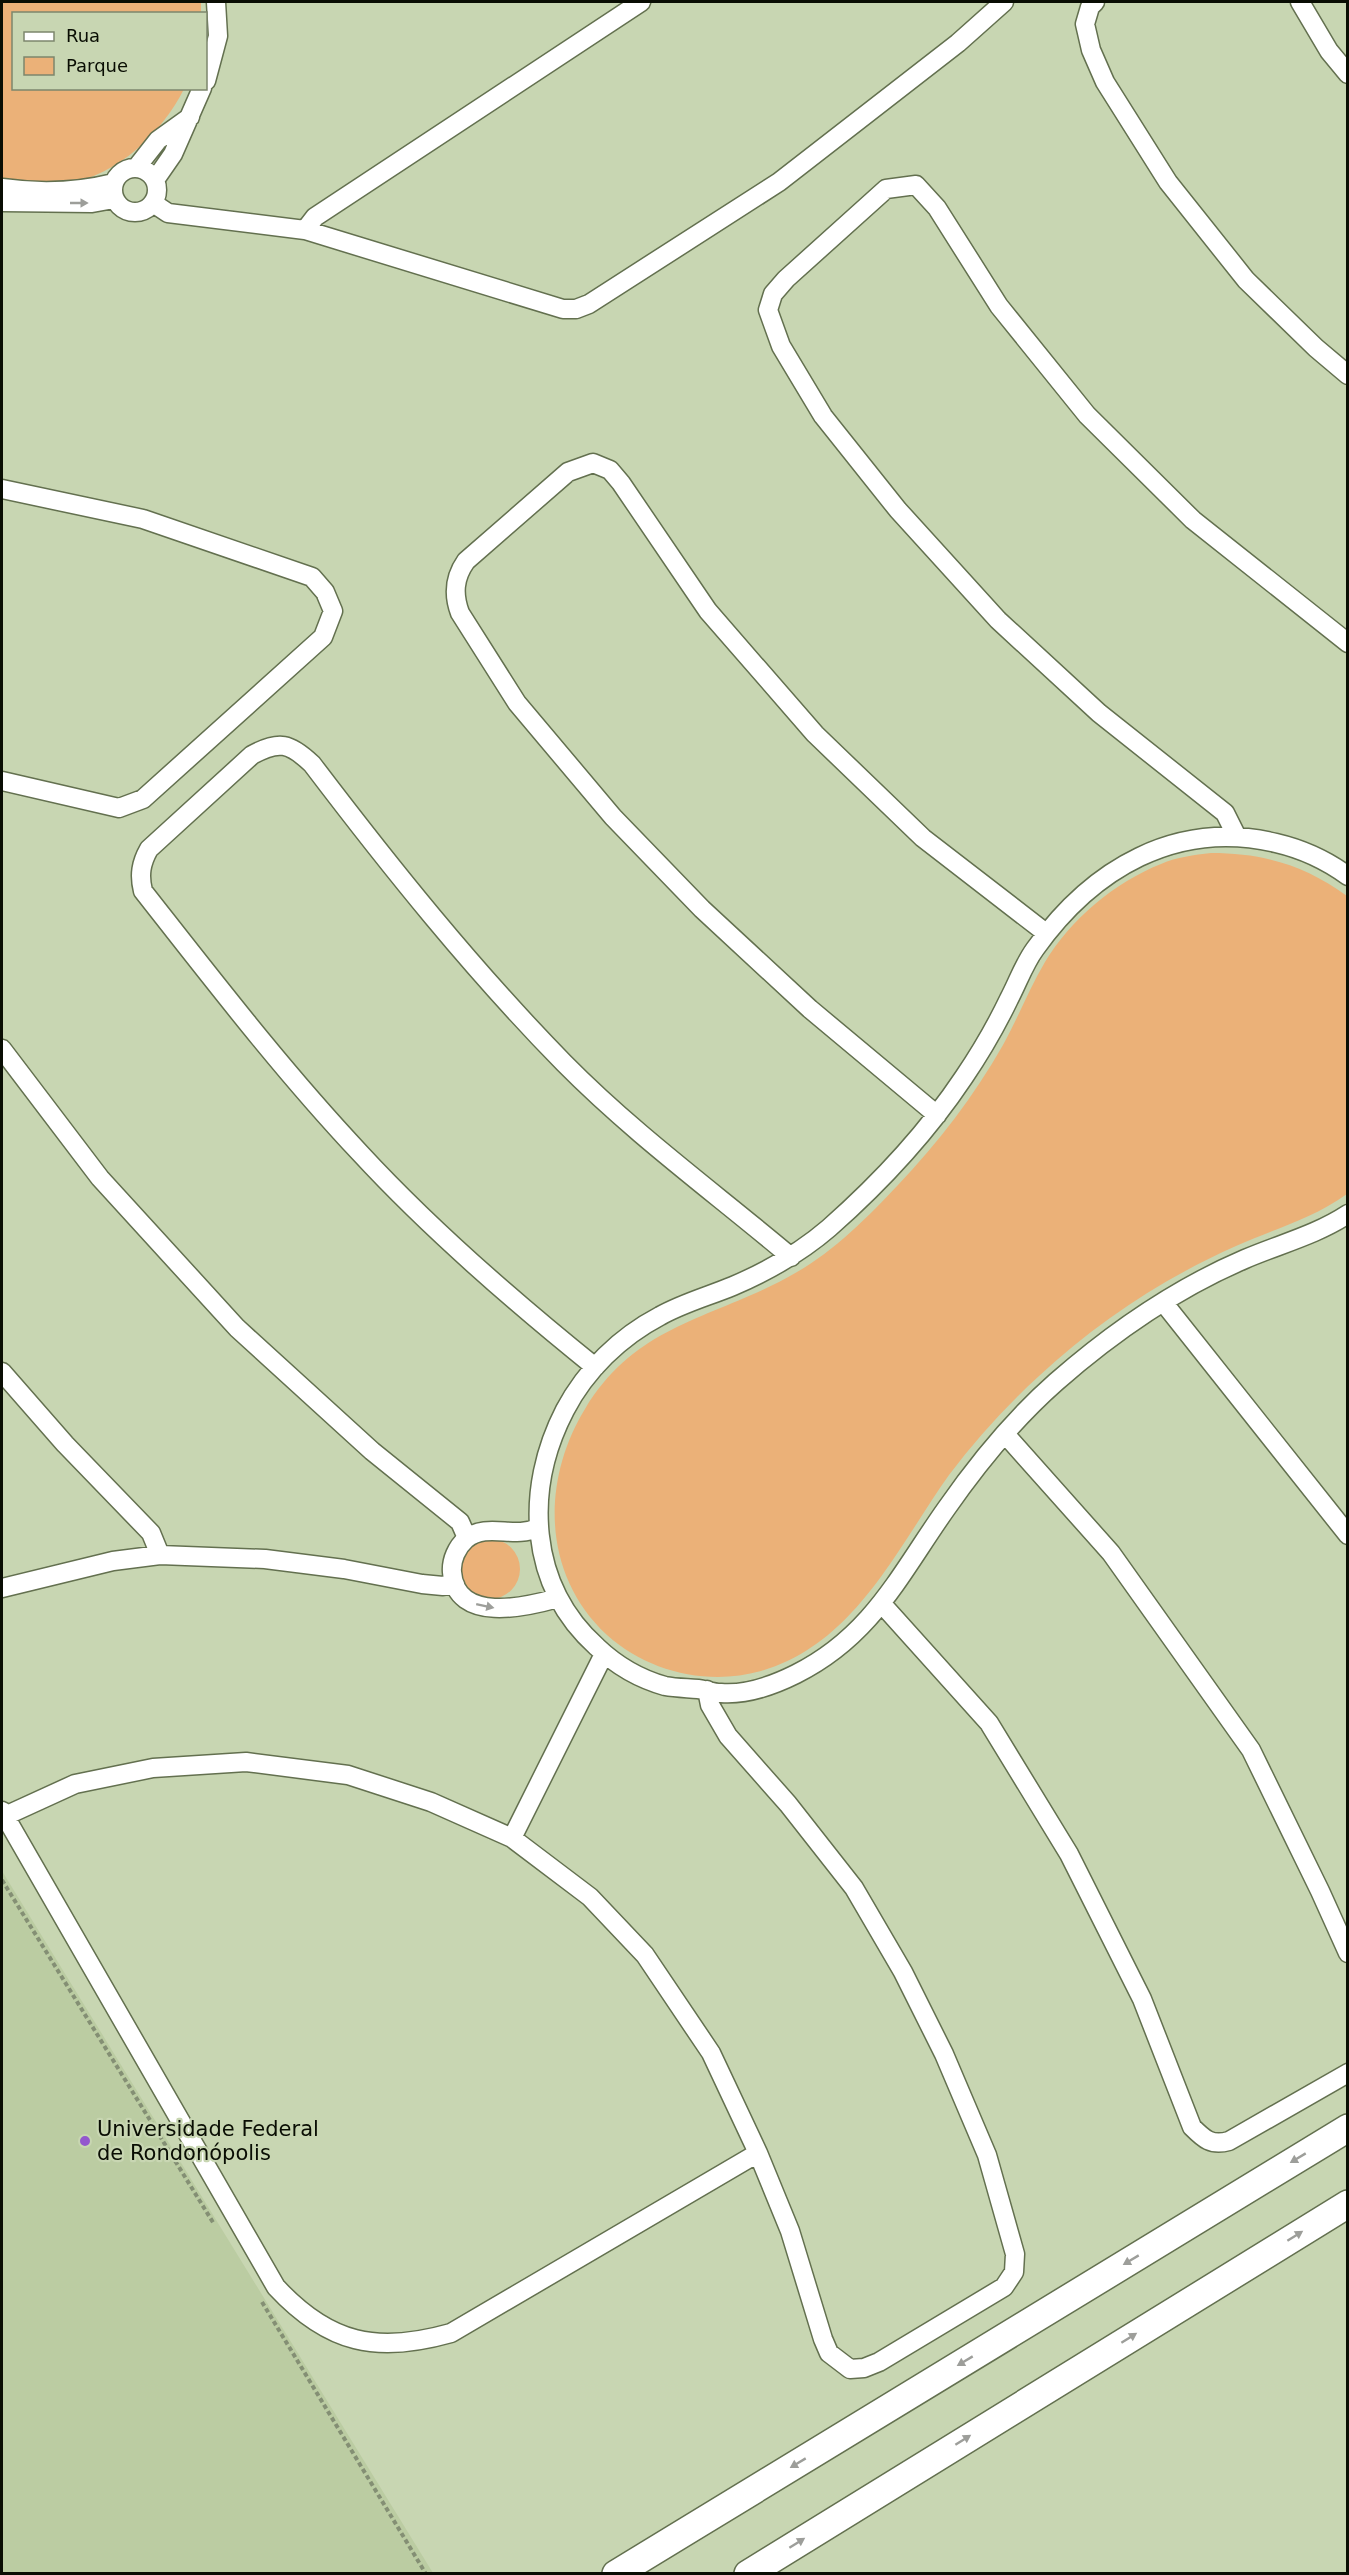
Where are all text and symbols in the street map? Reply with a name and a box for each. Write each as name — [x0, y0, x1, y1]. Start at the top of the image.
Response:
legend — [12, 12, 207, 90]
text: Rua — [66, 25, 100, 46]
text: Parque — [66, 55, 128, 76]
one-way arrow — [69, 198, 88, 208]
one-way arrow — [476, 1602, 495, 1611]
place label: Universidade Federal de Rondonópolis — [97, 2117, 319, 2165]
marker: Universidade Federal de Rondonópolis — [78, 2134, 92, 2148]
one-way arrow — [1290, 2153, 1306, 2164]
one-way arrow — [1287, 2230, 1304, 2241]
one-way arrow — [1123, 2254, 1139, 2265]
one-way arrow — [1121, 2333, 1138, 2344]
one-way arrow — [957, 2356, 973, 2367]
one-way arrow — [955, 2435, 972, 2446]
one-way arrow — [790, 2457, 806, 2468]
one-way arrow — [789, 2537, 806, 2548]

